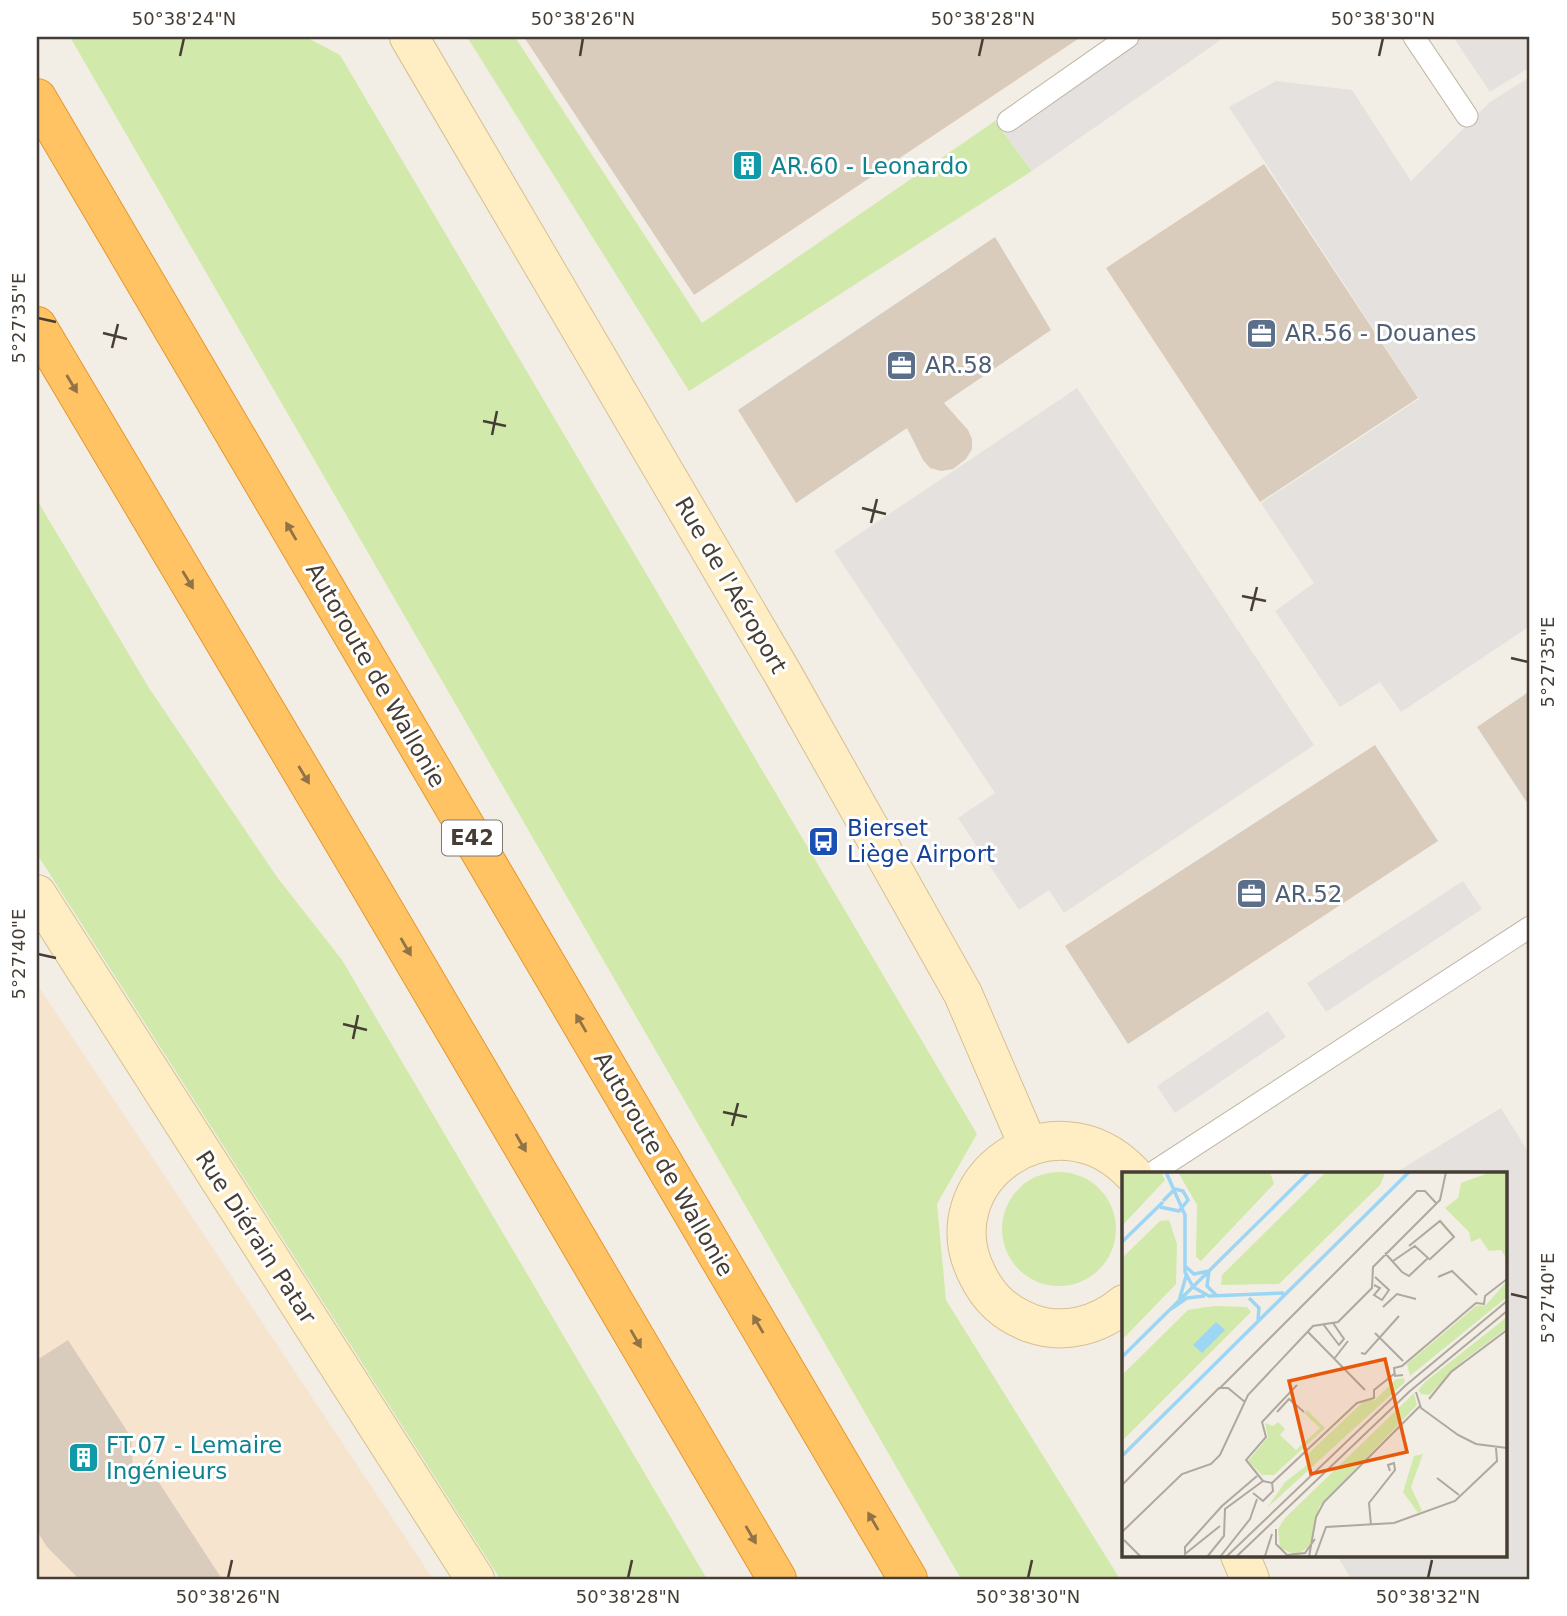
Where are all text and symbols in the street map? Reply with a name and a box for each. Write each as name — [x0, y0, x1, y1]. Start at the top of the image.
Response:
text: 50°38'24"N — [132, 8, 236, 29]
text: 50°38'26"N — [531, 8, 635, 29]
text: 50°38'28"N — [931, 8, 1035, 29]
text: 50°38'30"N — [1331, 8, 1435, 29]
building icon: AR.60 - Leonardo — [731, 149, 765, 183]
place label: AR.60 - Leonardo — [771, 153, 968, 179]
text: 5°27'35"E — [8, 273, 29, 363]
office icon: AR.56 - Douanes — [1245, 316, 1279, 350]
place label: AR.56 - Douanes — [1285, 320, 1477, 346]
office icon: AR.58 — [885, 348, 919, 382]
place label: AR.58 — [925, 352, 992, 378]
one-way arrow — [65, 375, 78, 394]
street label: Rue de l'Aéroport — [670, 492, 792, 678]
one-way arrow — [285, 521, 298, 540]
street label: Autoroute de Wallonie — [301, 558, 451, 792]
one-way arrow — [182, 570, 194, 589]
text: 5°27'35"E — [1537, 617, 1558, 707]
one-way arrow — [298, 766, 311, 785]
place label: Bierset Liège Airport — [847, 815, 995, 867]
road number: E42 — [442, 820, 502, 856]
bus stop icon: Bierset Liège Airport — [807, 824, 841, 858]
office icon: AR.52 — [1235, 877, 1269, 911]
place label: AR.52 — [1275, 881, 1342, 907]
text: 5°27'40"E — [8, 909, 29, 999]
one-way arrow — [400, 937, 412, 956]
one-way arrow — [574, 1013, 587, 1032]
street label: Autoroute de Wallonie — [589, 1047, 739, 1281]
one-way arrow — [515, 1133, 527, 1152]
street label: Rue Diérain Patar — [190, 1146, 322, 1329]
inset map — [1122, 1172, 1508, 1556]
text: 5°27'40"E — [1537, 1253, 1558, 1343]
one-way arrow — [752, 1315, 764, 1334]
one-way arrow — [630, 1329, 642, 1349]
place label: FT.07 - Lemaire Ingénieurs — [106, 1432, 282, 1484]
building icon: FT.07 - Lemaire Ingénieurs — [66, 1441, 100, 1475]
one-way arrow — [867, 1511, 879, 1530]
one-way arrow — [745, 1526, 757, 1545]
text: 50°38'26"N — [176, 1586, 280, 1607]
text: 50°38'28"N — [576, 1586, 680, 1607]
text: 50°38'30"N — [976, 1586, 1080, 1607]
text: 50°38'32"N — [1376, 1586, 1480, 1607]

